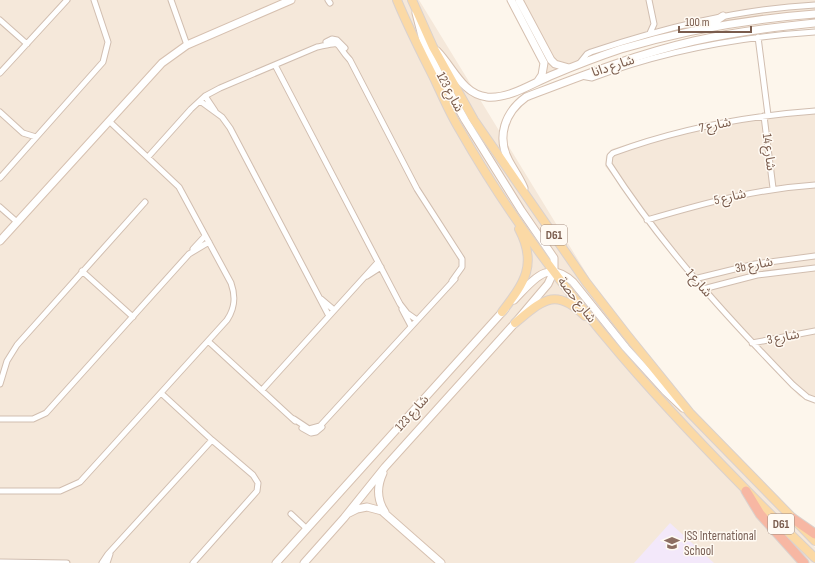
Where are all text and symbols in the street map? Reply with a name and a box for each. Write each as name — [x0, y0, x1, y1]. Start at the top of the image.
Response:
scale bar — [679, 8, 751, 34]
text: 100 m — [685, 15, 710, 30]
street label: شارع دانا — [590, 52, 637, 82]
street label: شارع 123 — [431, 69, 467, 116]
street label: شارع 7 — [697, 114, 733, 138]
street label: شارع 14 — [757, 132, 779, 172]
street label: شارع 5 — [712, 186, 748, 210]
road number: D61 — [541, 225, 567, 245]
street label: 3b شارع — [734, 253, 775, 278]
street label: شارع 1 — [681, 266, 716, 302]
street label: شارع حصة — [553, 274, 600, 327]
street label: شارع 3 — [765, 326, 801, 350]
street label: شارع 123 — [392, 392, 434, 436]
road number: D61 — [768, 514, 794, 534]
place label: JSS International School — [683, 528, 756, 559]
school or university icon: JSS International School — [663, 534, 681, 552]

